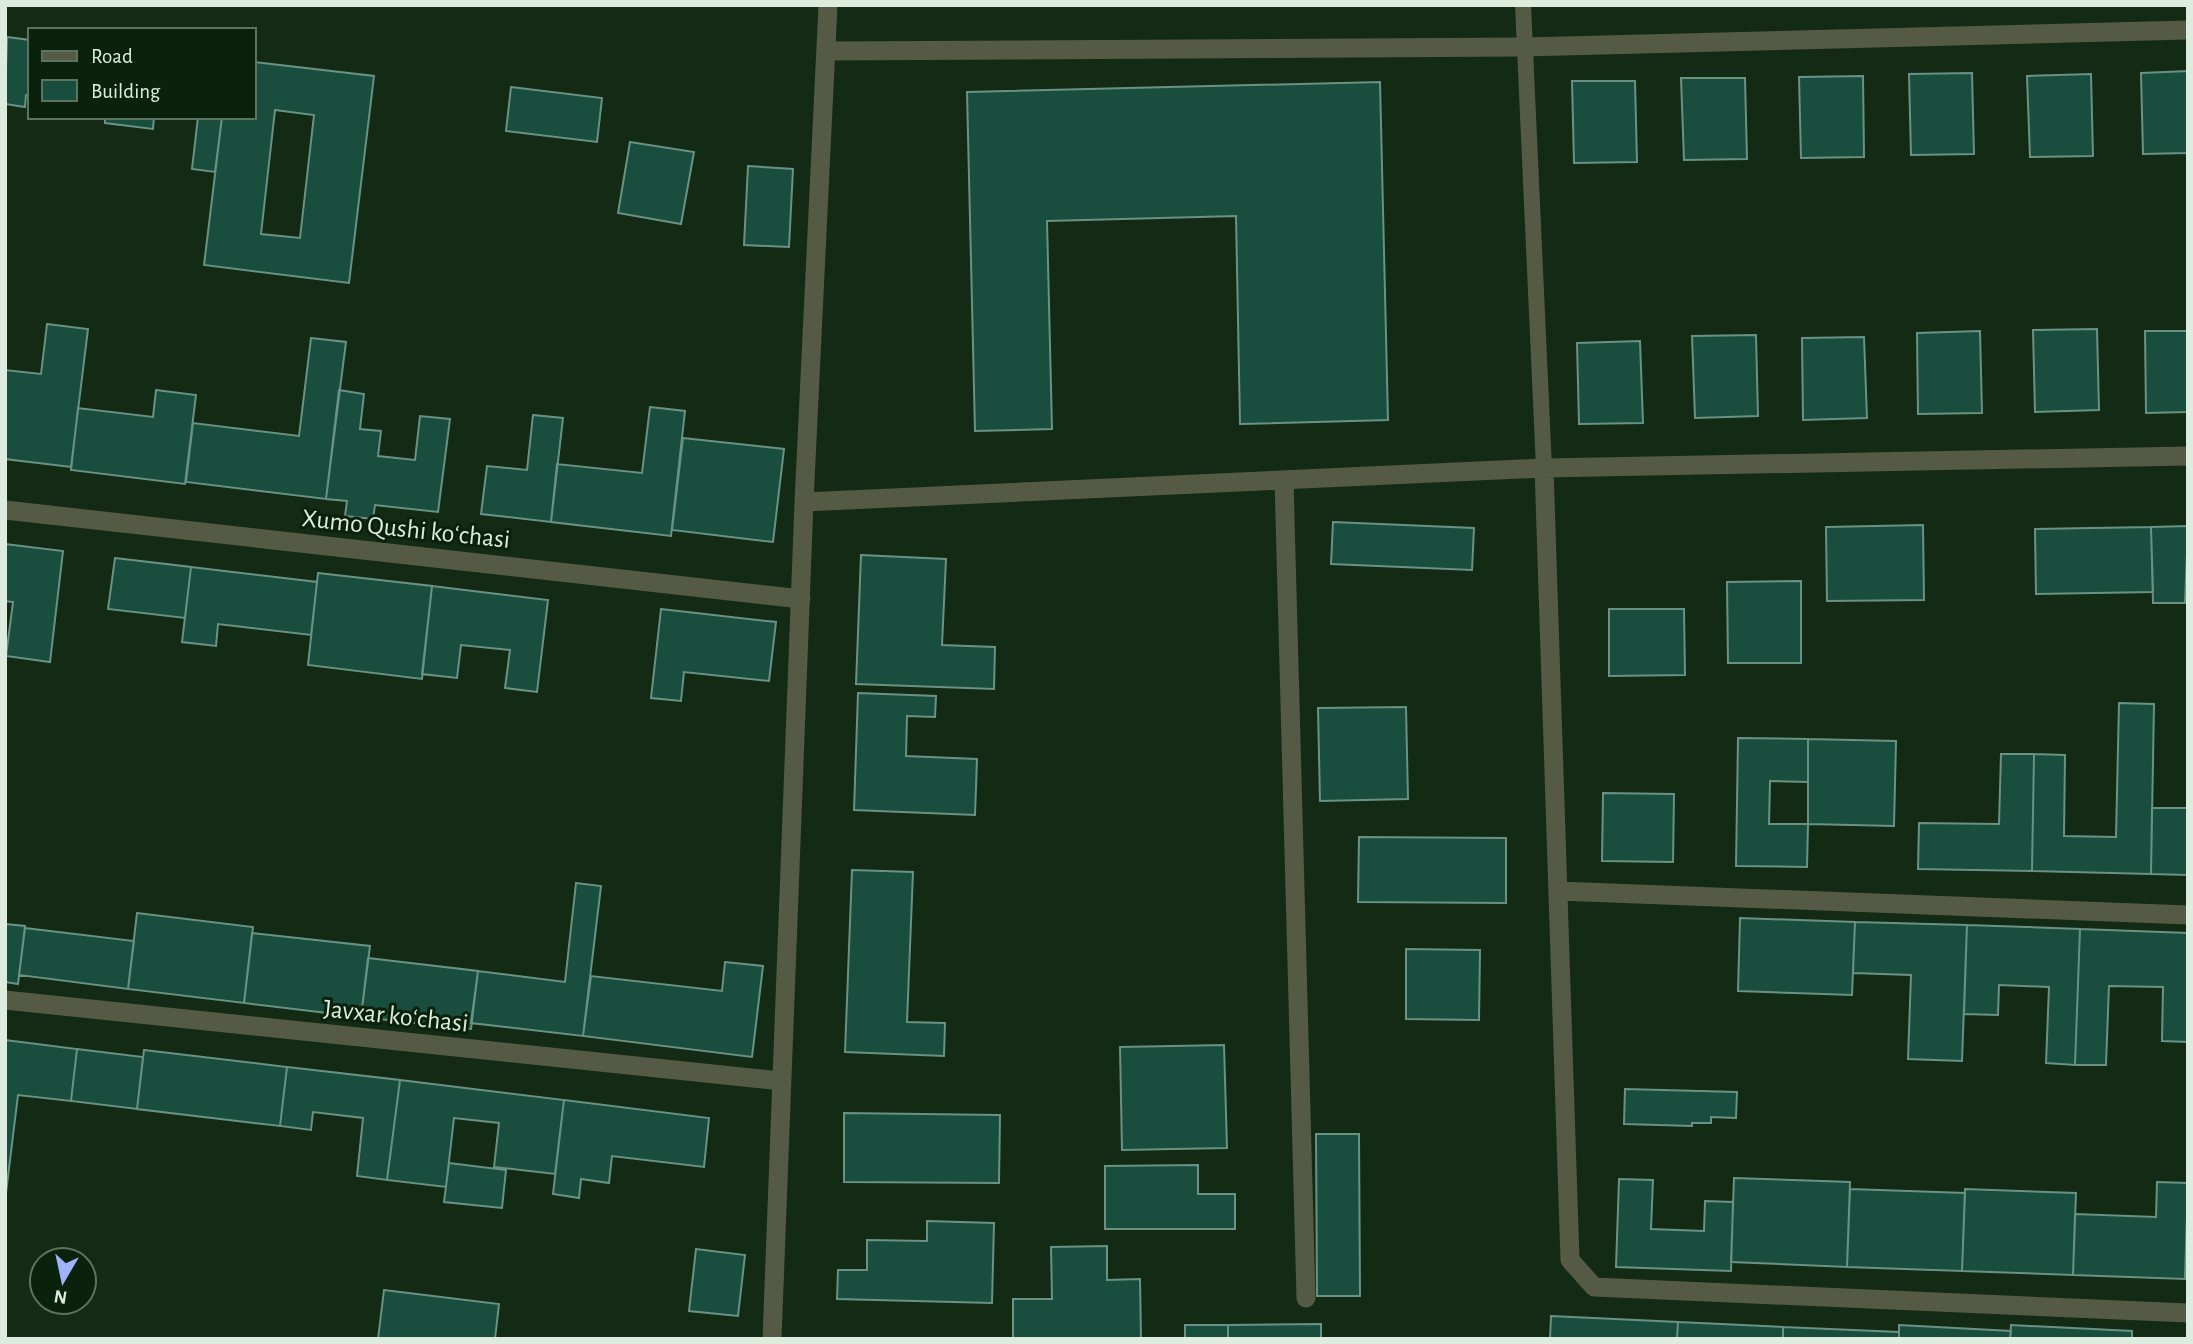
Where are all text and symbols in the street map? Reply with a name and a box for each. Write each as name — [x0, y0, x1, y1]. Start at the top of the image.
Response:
legend — [28, 28, 256, 119]
text: Road — [91, 46, 133, 67]
text: Building — [91, 81, 161, 102]
street label: Xumo Qushi koʻchasi — [300, 505, 511, 553]
street label: Javxar koʻchasi — [322, 995, 470, 1037]
north arrow — [28, 1246, 98, 1316]
text: N — [53, 1286, 69, 1307]

